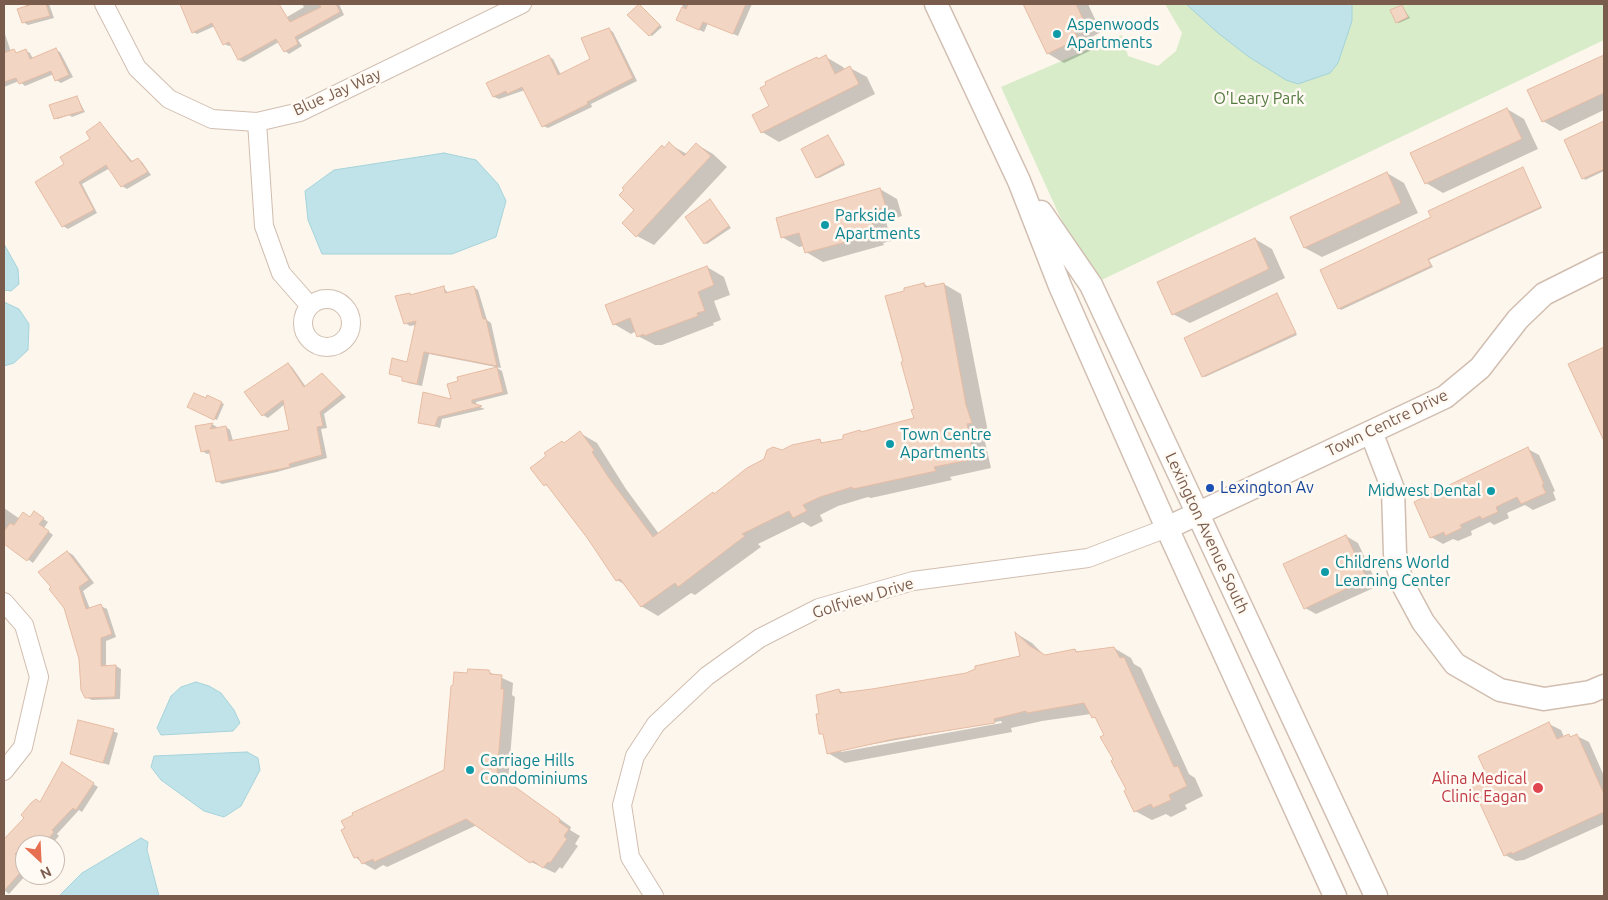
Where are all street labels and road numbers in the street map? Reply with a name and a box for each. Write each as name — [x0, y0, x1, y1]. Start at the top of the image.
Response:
street label: Blue Jay Way — [290, 64, 384, 120]
street label: Town Centre Drive — [1323, 385, 1451, 461]
street label: Lexington Avenue South — [1161, 449, 1253, 617]
street label: Golfview Drive — [810, 573, 916, 623]

